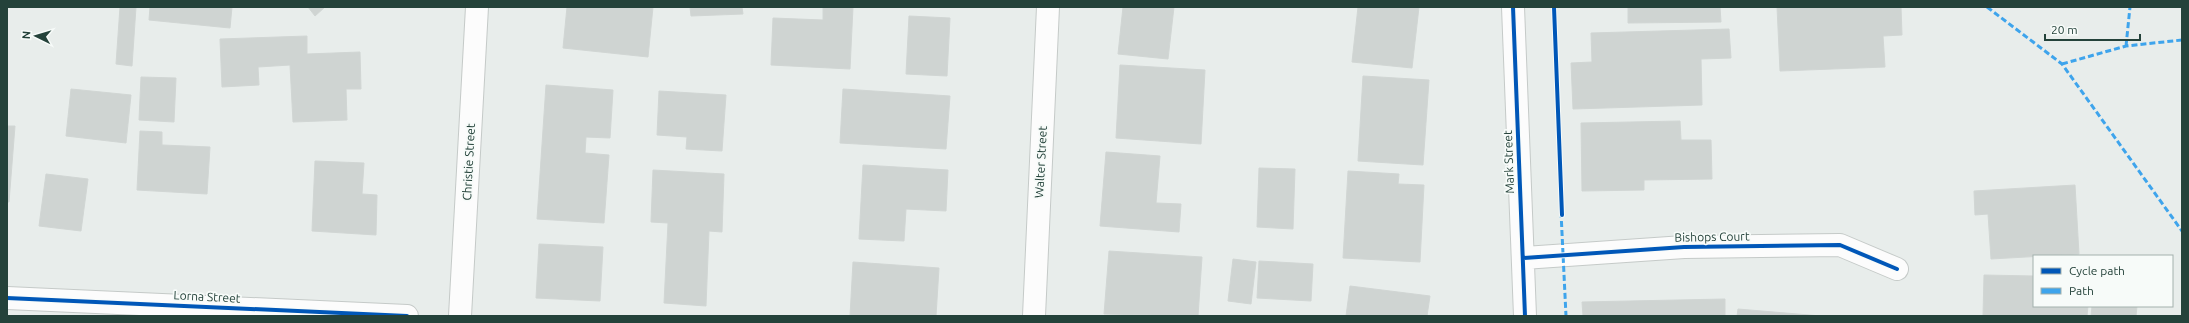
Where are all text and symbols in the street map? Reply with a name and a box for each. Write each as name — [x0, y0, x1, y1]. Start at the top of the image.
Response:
north arrow — [16, 16, 56, 56]
scale bar — [2045, 16, 2140, 42]
text: 20 m — [2051, 23, 2078, 36]
text: N — [20, 31, 32, 40]
street label: Christie Street — [460, 123, 477, 201]
street label: Walter Street — [1032, 125, 1049, 198]
street label: Mark Street — [1501, 130, 1516, 194]
street label: Bishops Court — [1674, 229, 1750, 244]
legend — [2033, 255, 2173, 307]
text: Cycle path — [2069, 264, 2125, 277]
text: Path — [2069, 284, 2094, 297]
street label: Lorna Street — [173, 288, 241, 305]

